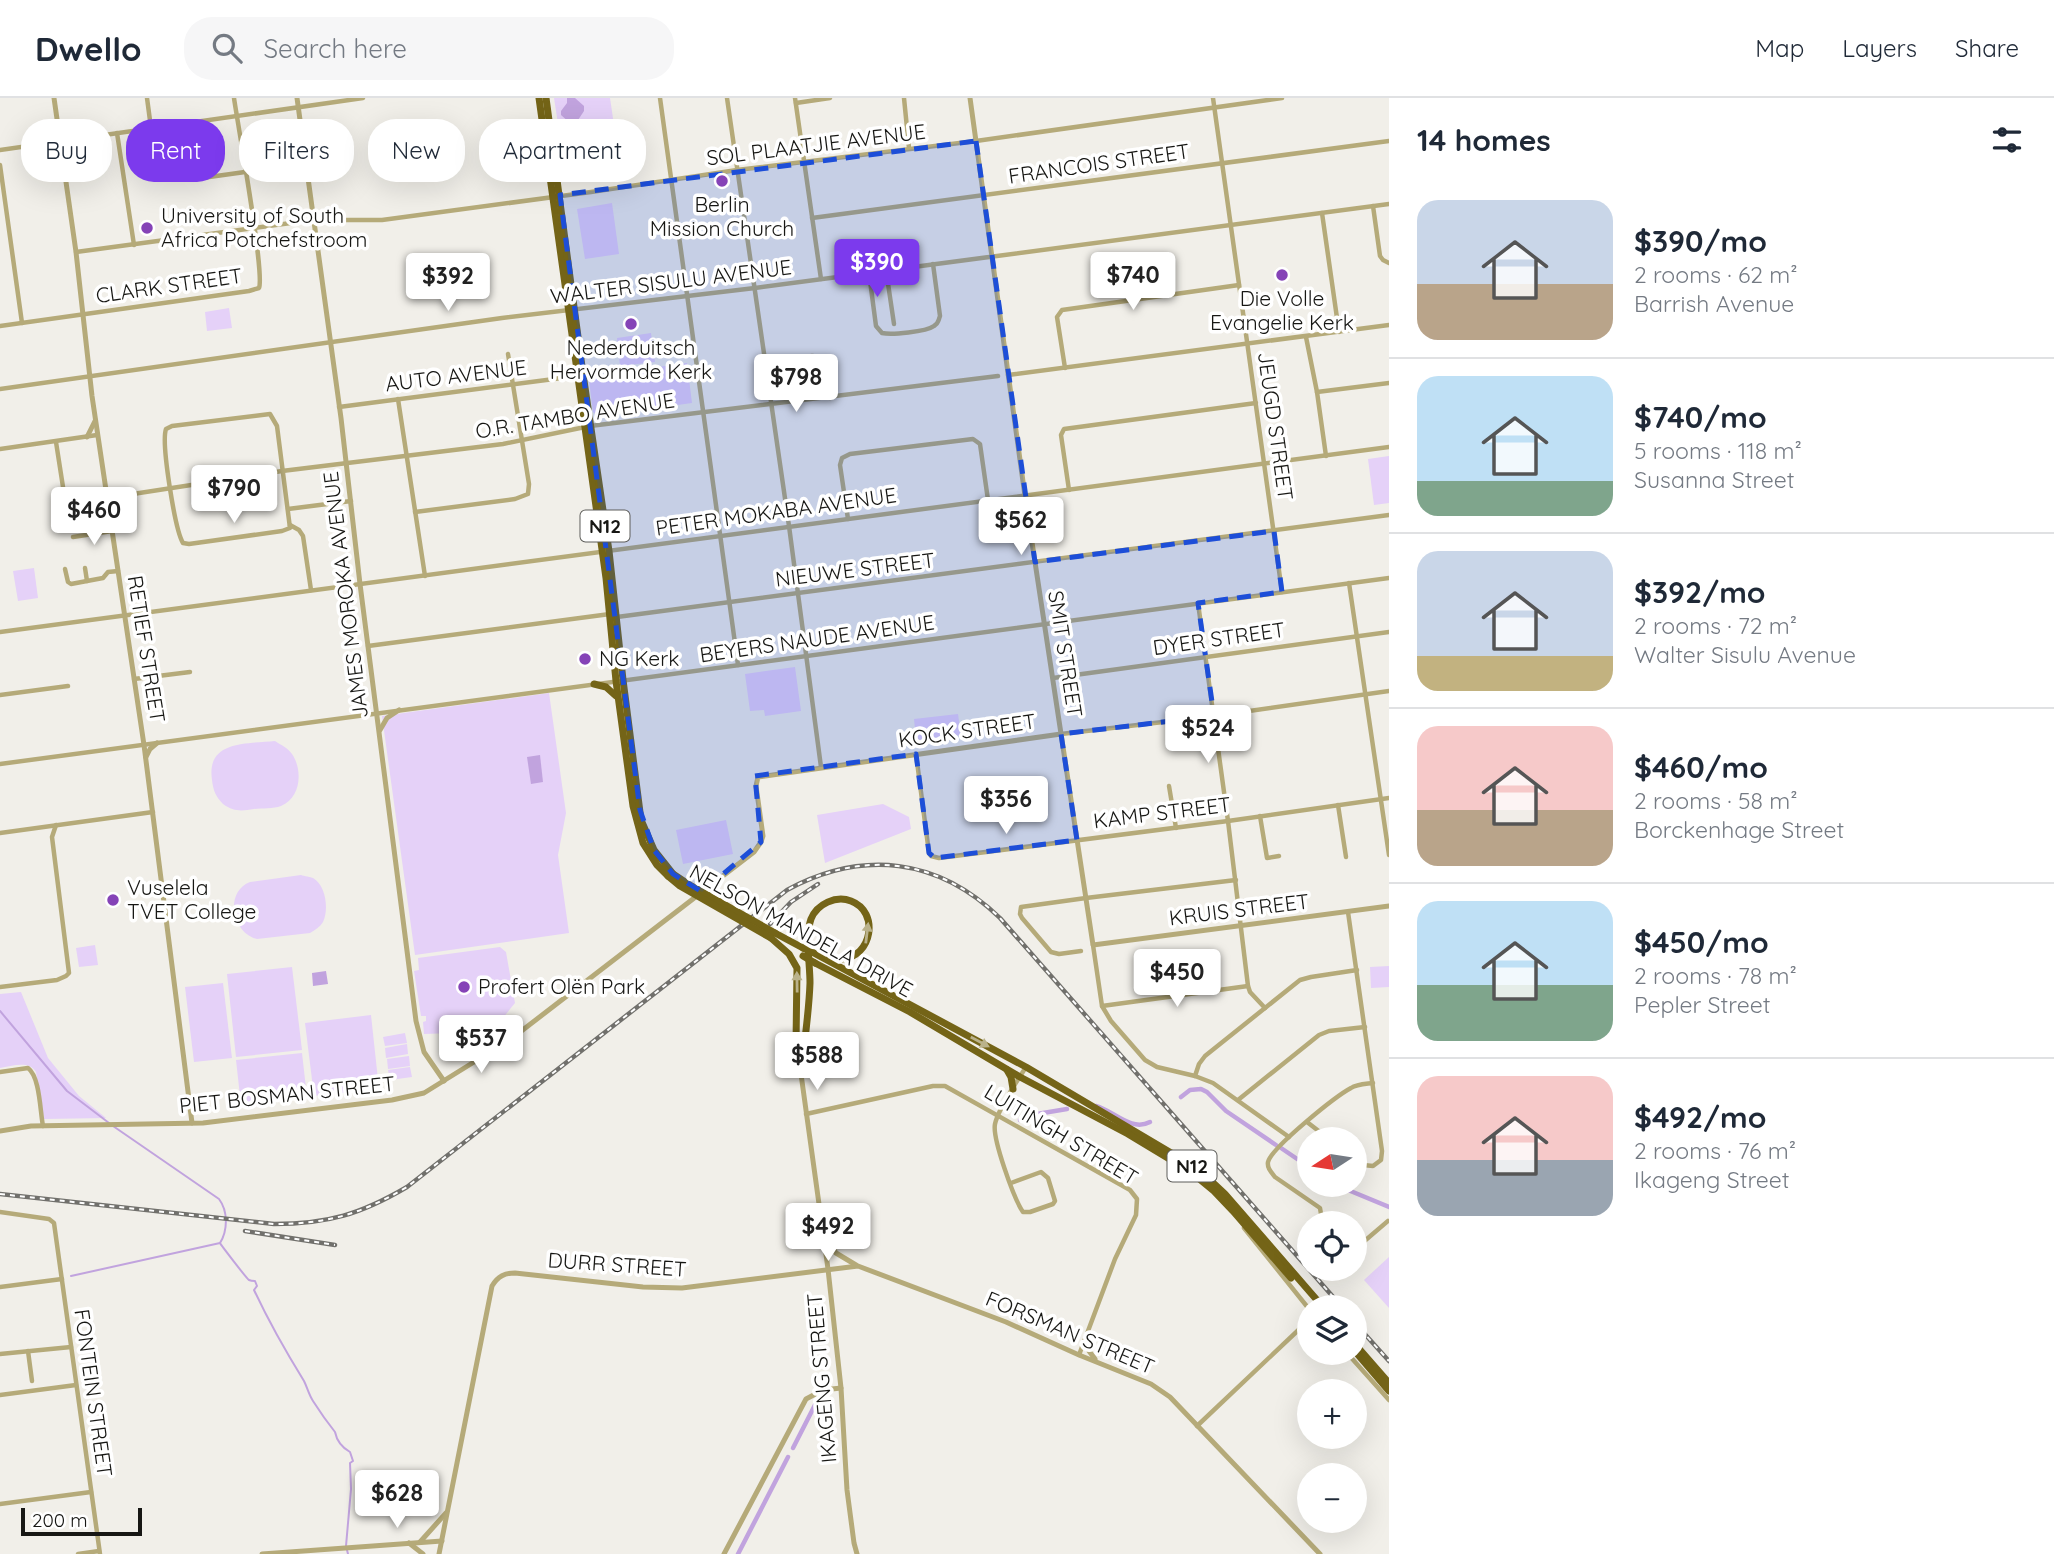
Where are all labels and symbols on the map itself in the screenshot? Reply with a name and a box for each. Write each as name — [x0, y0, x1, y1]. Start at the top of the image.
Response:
street label: SOL PLAATJIE AVENUE — [705, 118, 927, 170]
street label: FRANCOIS STREET — [1007, 137, 1191, 189]
marker: Berlin Mission Church — [714, 173, 730, 189]
place label: Berlin Mission Church — [650, 191, 794, 241]
place label: University of South Africa Potchefstroom — [161, 202, 367, 252]
marker: University of South Africa Potchefstroom — [139, 220, 155, 236]
pin: $390 — [836, 240, 918, 299]
pin: $740 — [1092, 252, 1174, 312]
street label: WALTER SISULU AVENUE — [549, 253, 793, 309]
pin: $392 — [407, 254, 489, 313]
street label: CLARK STREET — [94, 262, 244, 308]
marker: Die Volle Evangelie Kerk — [1274, 267, 1290, 283]
place label: Die Volle Evangelie Kerk — [1210, 285, 1354, 335]
marker: Nederduitsch Hervormde Kerk — [623, 316, 639, 332]
place label: Nederduitsch Hervormde Kerk — [550, 334, 712, 384]
street label: JEUGD STREET — [1253, 350, 1299, 502]
street label: AUTO AVENUE — [384, 353, 528, 397]
pin: $798 — [755, 354, 837, 414]
street label: O.R. TAMBO AVENUE — [473, 386, 676, 444]
pin: $790 — [193, 466, 275, 525]
street label: JAMES MOROKA AVENUE — [317, 470, 373, 720]
street label: PETER MOKABA AVENUE — [654, 481, 898, 541]
pin: $460 — [53, 488, 135, 547]
pin: $562 — [980, 498, 1062, 557]
road number: N12 — [580, 510, 630, 542]
street label: NIEUWE STREET — [774, 546, 936, 592]
street label: RETIEF STREET — [123, 573, 171, 724]
street label: SMIT STREET — [1043, 589, 1089, 719]
street label: BEYERS NAUDE AVENUE — [698, 609, 936, 667]
street label: DYER STREET — [1151, 616, 1287, 660]
place label: NG Kerk — [599, 645, 680, 671]
marker: NG Kerk — [577, 651, 593, 667]
pin: $524 — [1167, 706, 1249, 765]
street label: KOCK STREET — [897, 708, 1037, 753]
pin: $356 — [965, 776, 1047, 836]
street label: KAMP STREET — [1092, 791, 1232, 833]
street label: NELSON MANDELA DRIVE — [685, 858, 918, 1002]
place label: Vuselela TVET College — [127, 874, 256, 924]
street label: KRUIS STREET — [1167, 888, 1310, 931]
marker: Vuselela TVET College — [105, 892, 121, 908]
one-way arrow — [861, 922, 872, 944]
pin: $450 — [1136, 950, 1218, 1009]
one-way arrow — [791, 971, 803, 993]
place label: Profert Olën Park — [478, 973, 645, 999]
marker: Profert Olën Park — [456, 979, 472, 995]
pin: $537 — [440, 1016, 522, 1075]
pin: $588 — [776, 1032, 858, 1092]
one-way arrow — [970, 1036, 990, 1048]
street label: PIET BOSMAN STREET — [178, 1070, 396, 1118]
street label: LUITINGH STREET — [980, 1078, 1143, 1190]
north arrow — [1297, 1127, 1367, 1197]
road number: N12 — [1168, 1150, 1216, 1182]
pin: $492 — [787, 1204, 869, 1263]
street label: DURR STREET — [547, 1246, 687, 1282]
street label: FORSMAN STREET — [982, 1285, 1159, 1379]
street label: IKAGENG STREET — [801, 1292, 841, 1464]
street label: FONTEIN STREET — [69, 1307, 119, 1478]
pin: $628 — [356, 1470, 438, 1530]
scale bar — [21, 1505, 142, 1537]

